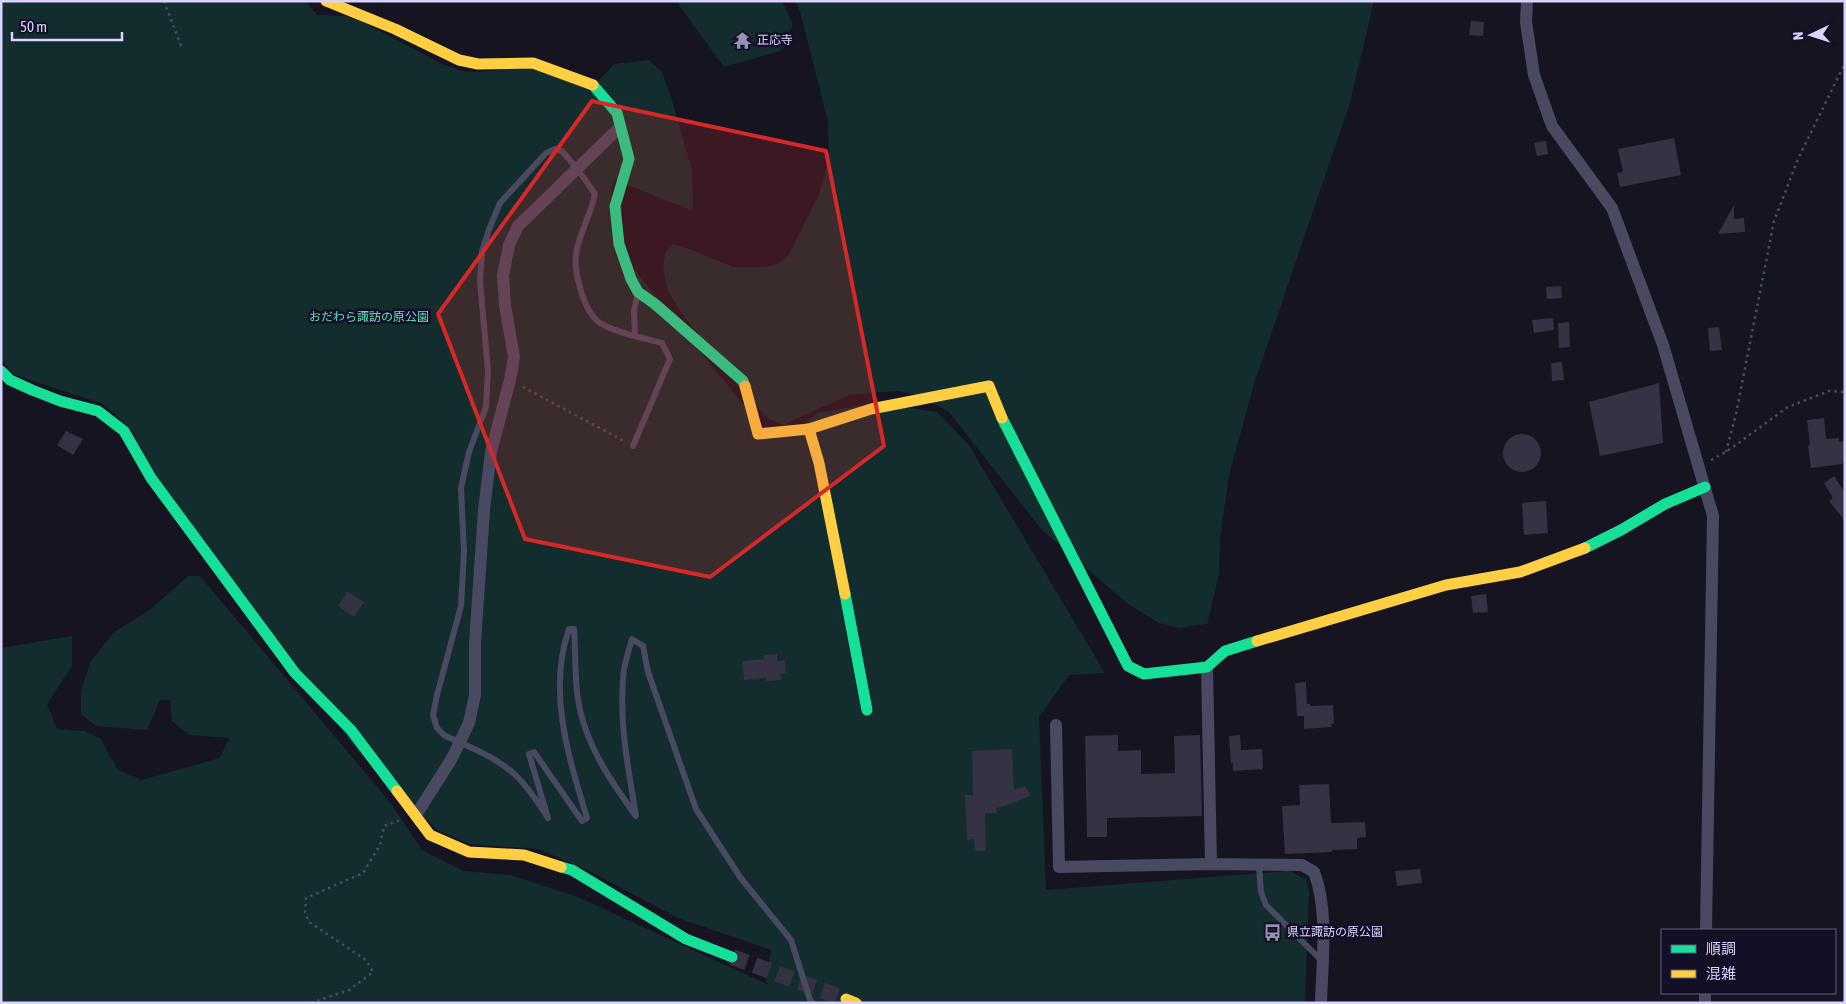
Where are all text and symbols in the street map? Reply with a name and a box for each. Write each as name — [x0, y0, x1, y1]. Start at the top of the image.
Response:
scale bar — [12, 10, 122, 42]
north arrow — [1786, 10, 1836, 60]
text: 50 m — [20, 18, 47, 35]
temple icon: 正応寺 — [733, 30, 753, 50]
text: N — [1790, 31, 1806, 41]
place label: 正応寺 — [757, 33, 793, 47]
park label: おだわら諏訪の原公園 — [309, 310, 429, 324]
bus stop icon: 県立諏訪の原公園 — [1263, 922, 1283, 942]
place label: 県立諏訪の原公園 — [1287, 925, 1383, 939]
legend — [1661, 929, 1836, 994]
text: 順調 — [1706, 940, 1736, 957]
text: 混雑 — [1706, 965, 1736, 982]

